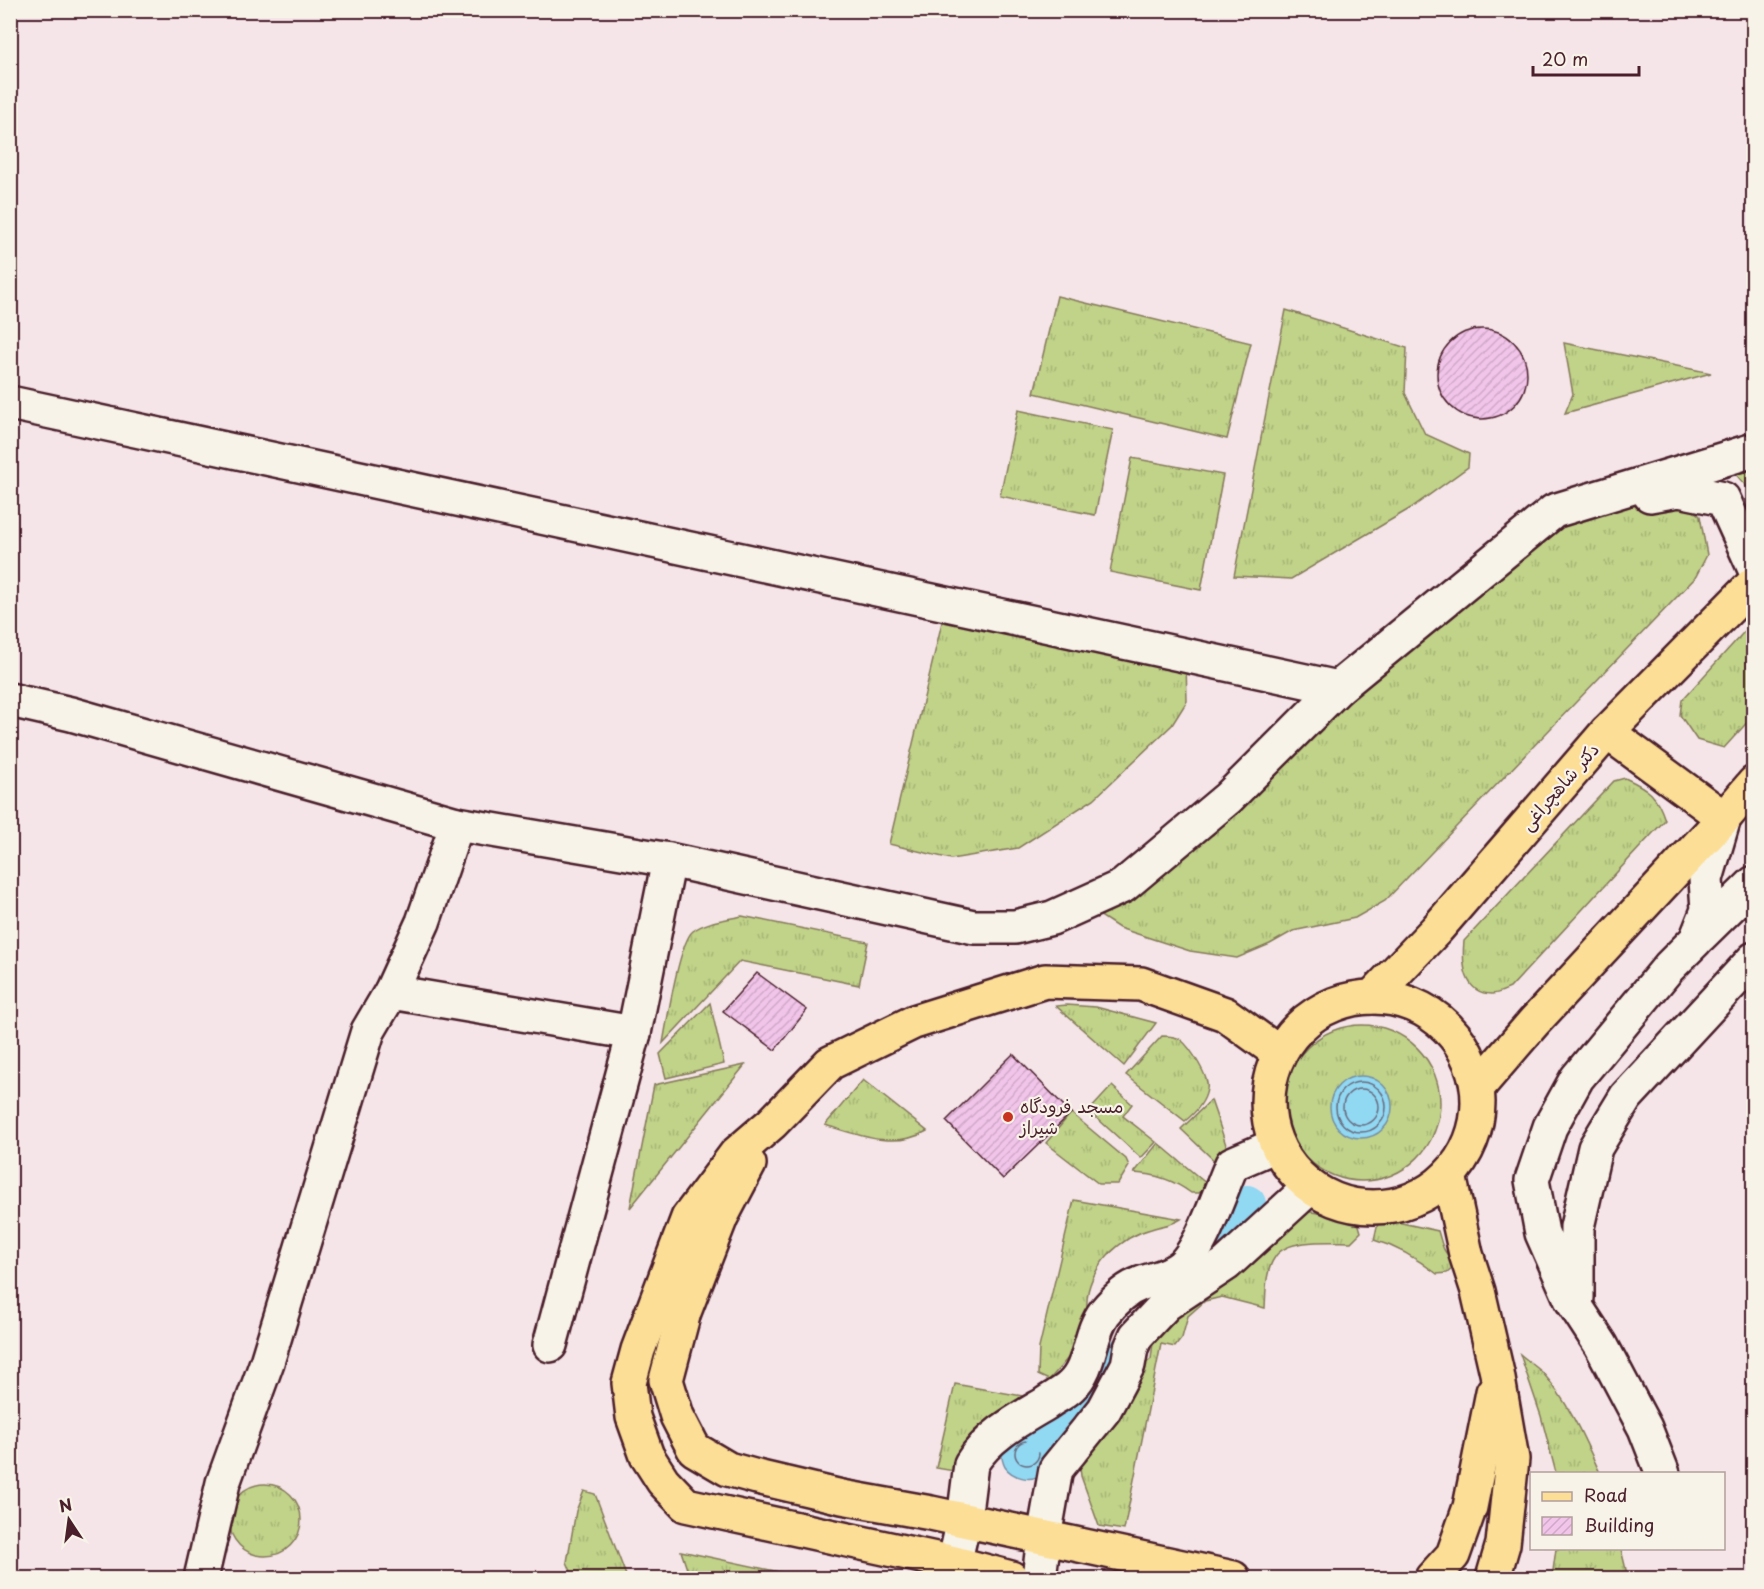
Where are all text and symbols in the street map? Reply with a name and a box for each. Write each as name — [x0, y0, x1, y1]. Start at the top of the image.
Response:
scale bar — [1533, 39, 1640, 77]
text: 20 m — [1542, 45, 1588, 72]
street label: دکتر شاهچراغی — [1513, 736, 1605, 836]
place label: مسجد فرودگاه شیراز — [1018, 1092, 1124, 1140]
marker: مسجد فرودگاه شیراز — [1001, 1110, 1015, 1124]
legend — [1530, 1472, 1725, 1550]
text: Road — [1584, 1481, 1628, 1508]
north arrow — [39, 1490, 99, 1550]
text: N — [57, 1491, 74, 1518]
text: Building — [1584, 1511, 1654, 1538]

